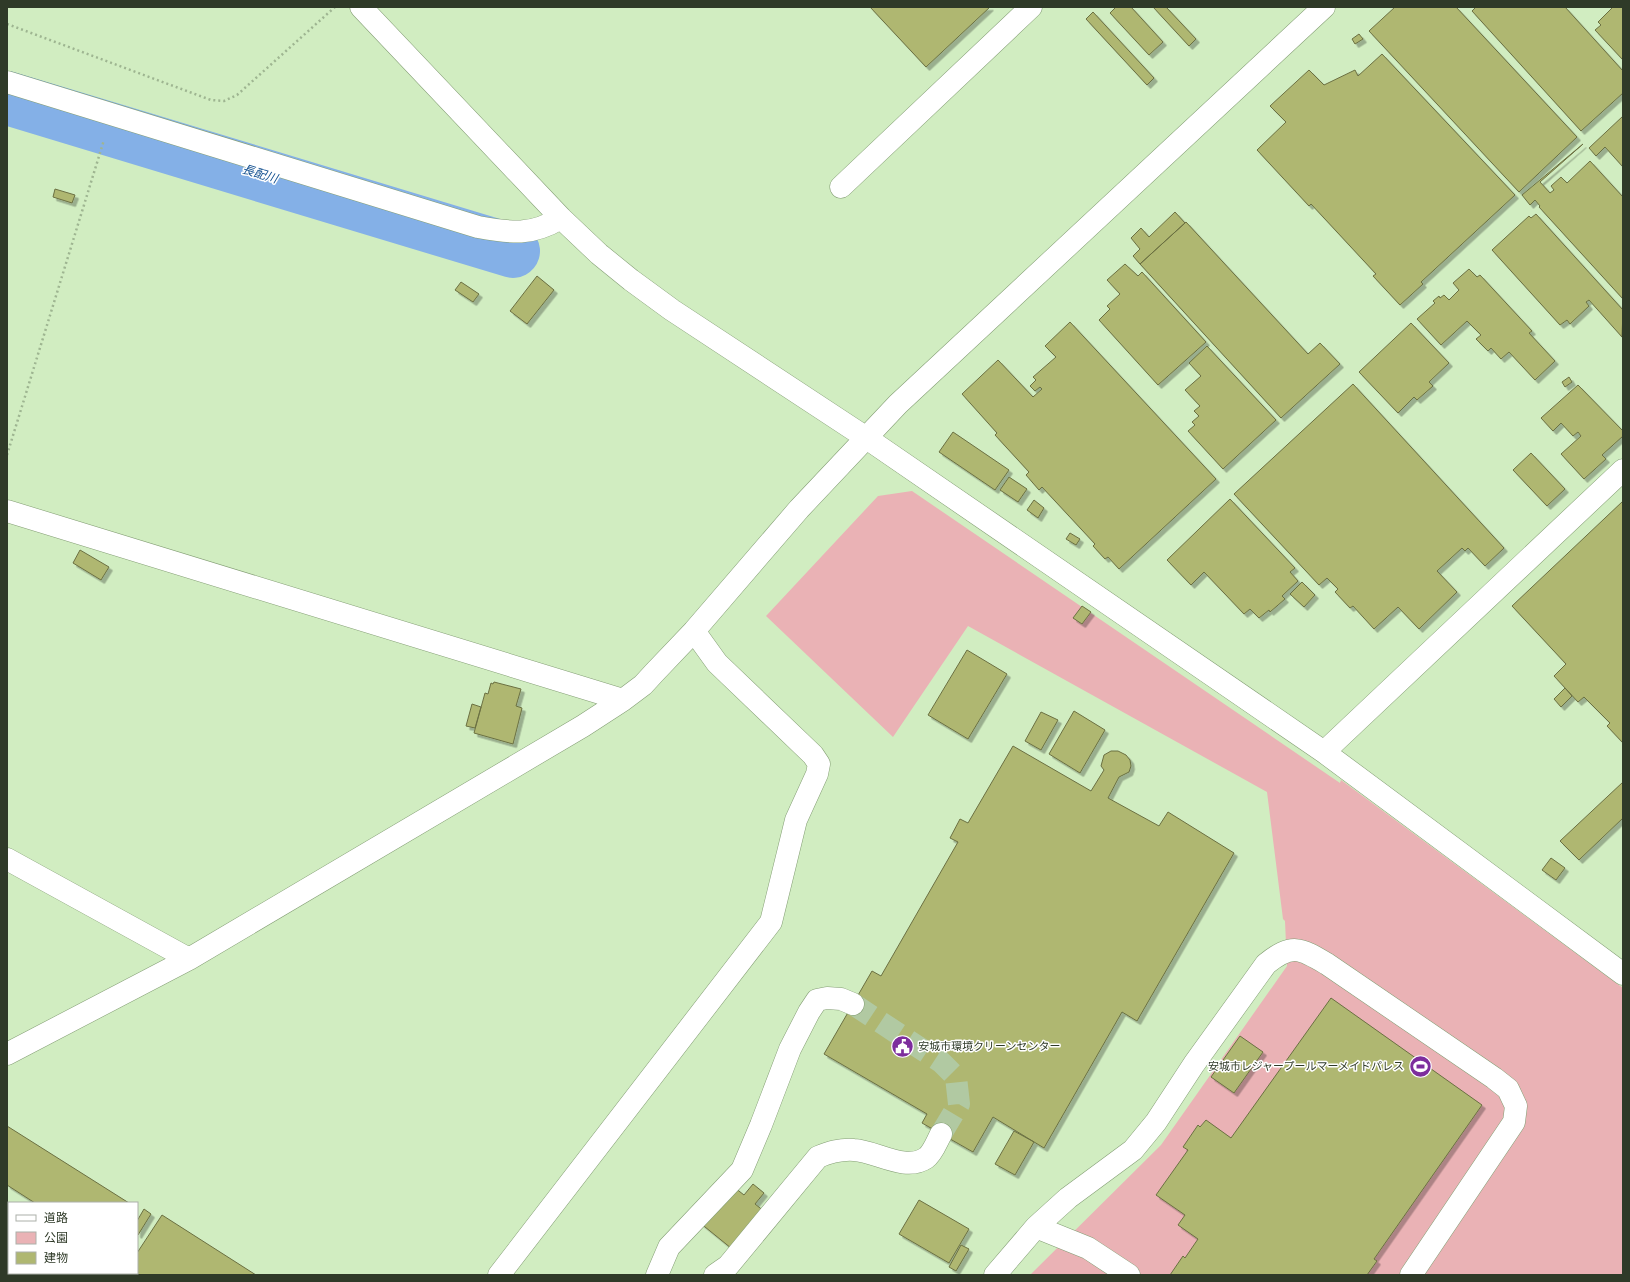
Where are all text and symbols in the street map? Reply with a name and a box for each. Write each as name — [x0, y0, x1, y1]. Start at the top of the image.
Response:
water label: 長配川 — [241, 161, 281, 186]
public building icon: 安城市環境クリーンセンター — [889, 1033, 915, 1059]
place label: 安城市環境クリーンセンター — [918, 1039, 1060, 1052]
sports icon: 安城市レジャープールマーメイドパレス — [1407, 1053, 1433, 1079]
place label: 安城市レジャープールマーメイドパレス — [1208, 1059, 1404, 1072]
legend — [8, 1202, 138, 1274]
text: 道路 — [44, 1210, 68, 1224]
text: 公園 — [44, 1230, 68, 1244]
text: 建物 — [44, 1250, 68, 1264]

